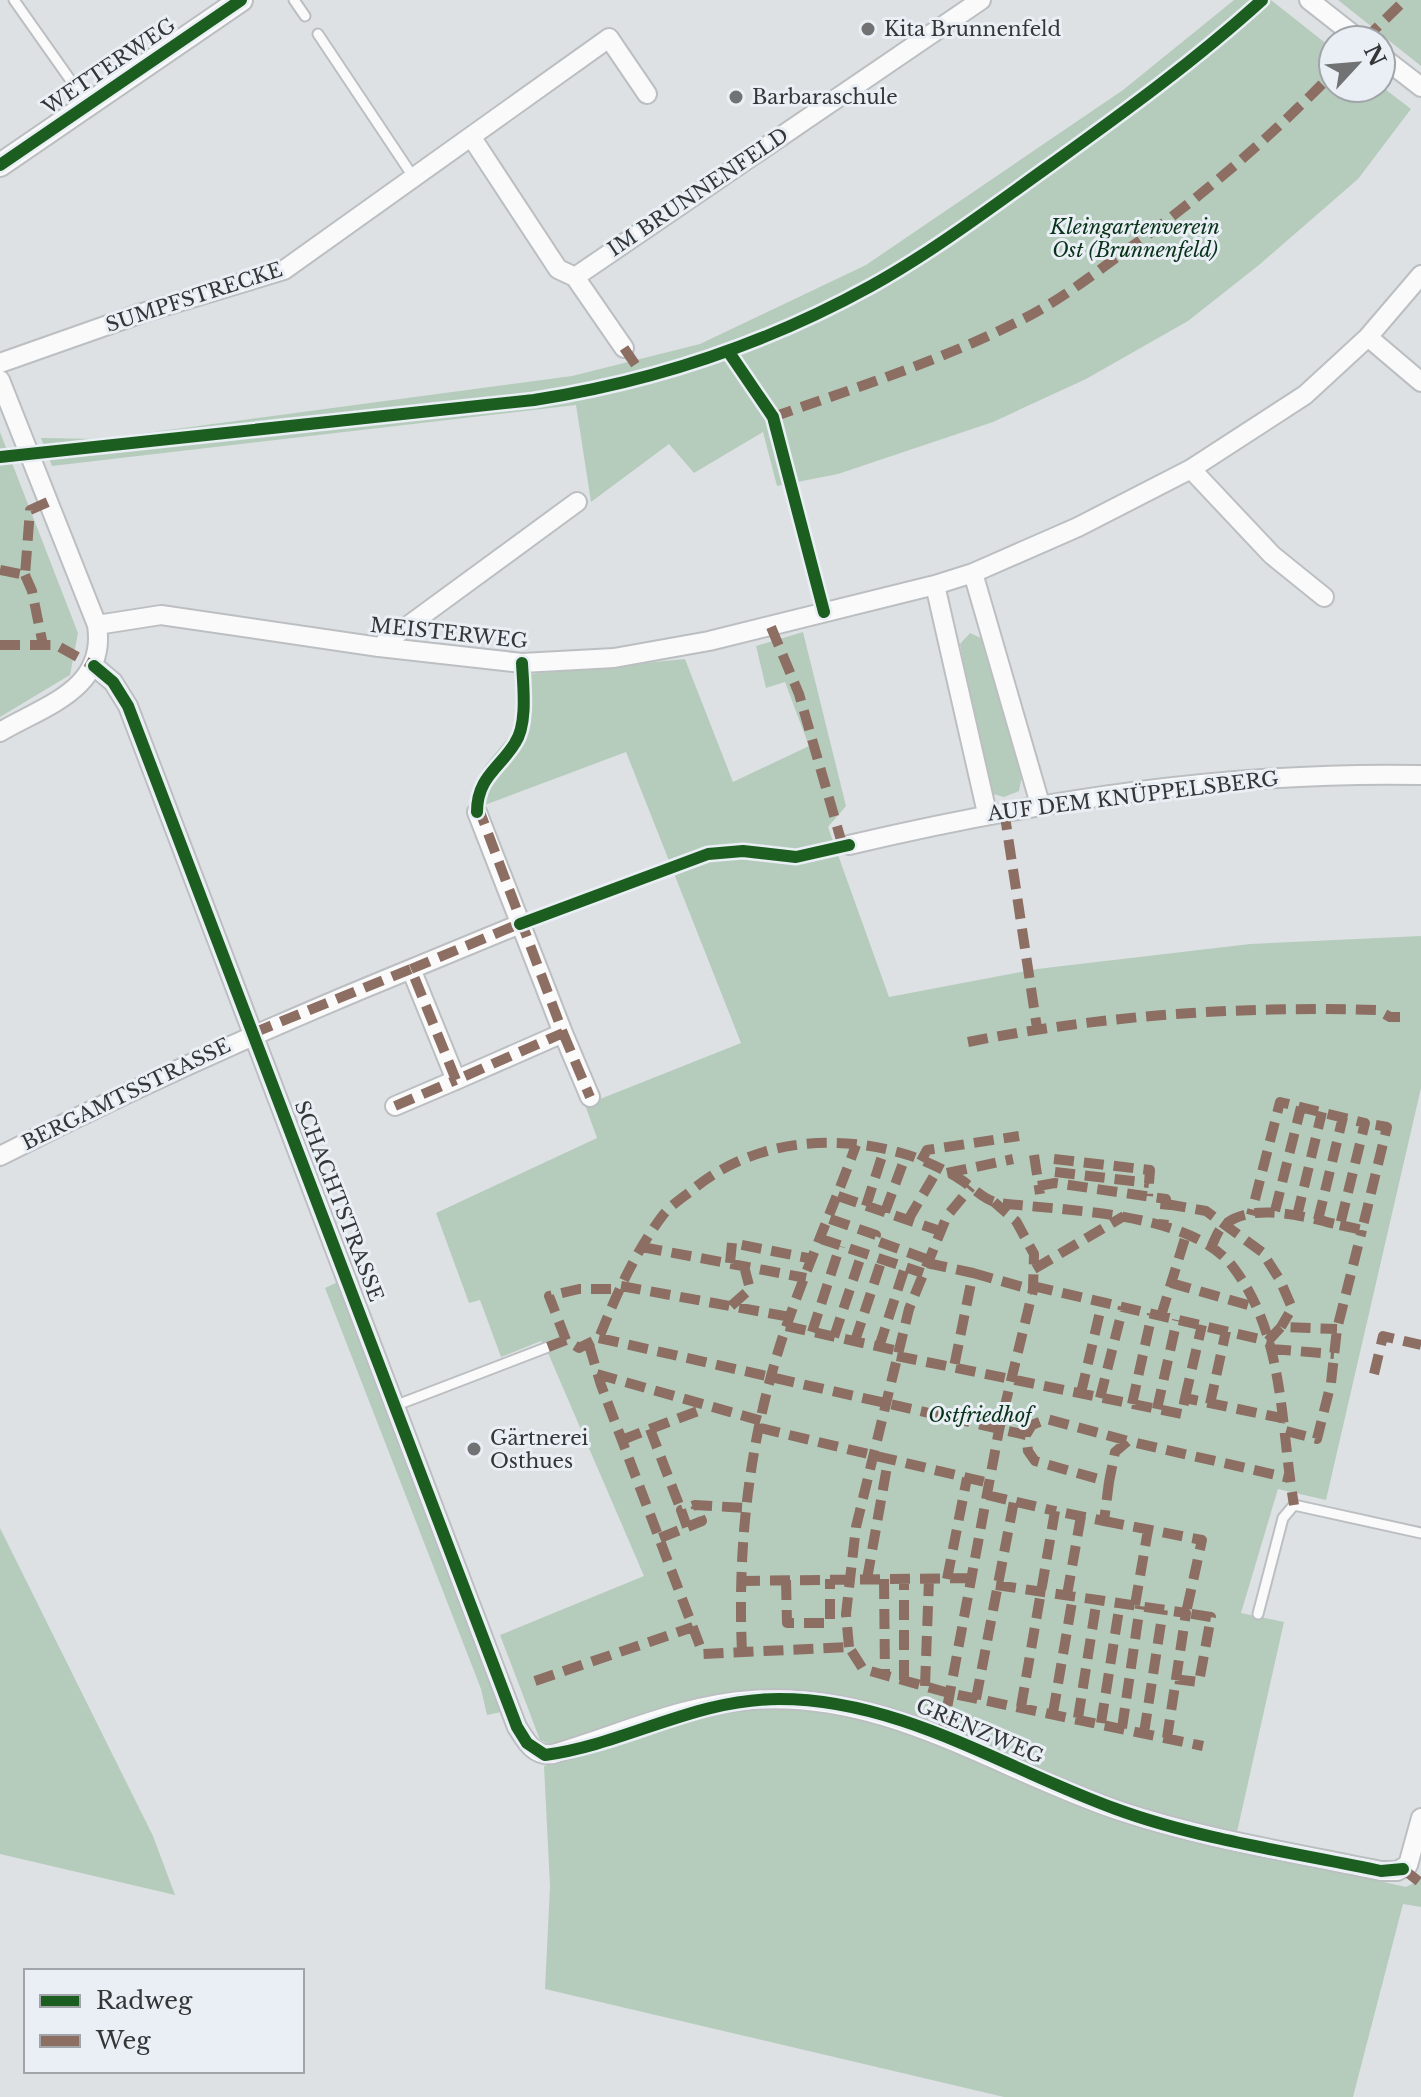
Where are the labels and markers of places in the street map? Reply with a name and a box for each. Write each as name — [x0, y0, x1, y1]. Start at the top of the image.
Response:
place label: Kita Brunnenfeld — [884, 17, 1061, 41]
marker: Kita Brunnenfeld — [859, 20, 877, 38]
place label: Barbaraschule — [752, 85, 898, 109]
marker: Barbaraschule — [727, 88, 745, 106]
place label: Gärtnerei Osthues — [490, 1426, 589, 1473]
marker: Gärtnerei Osthues — [465, 1440, 483, 1458]

